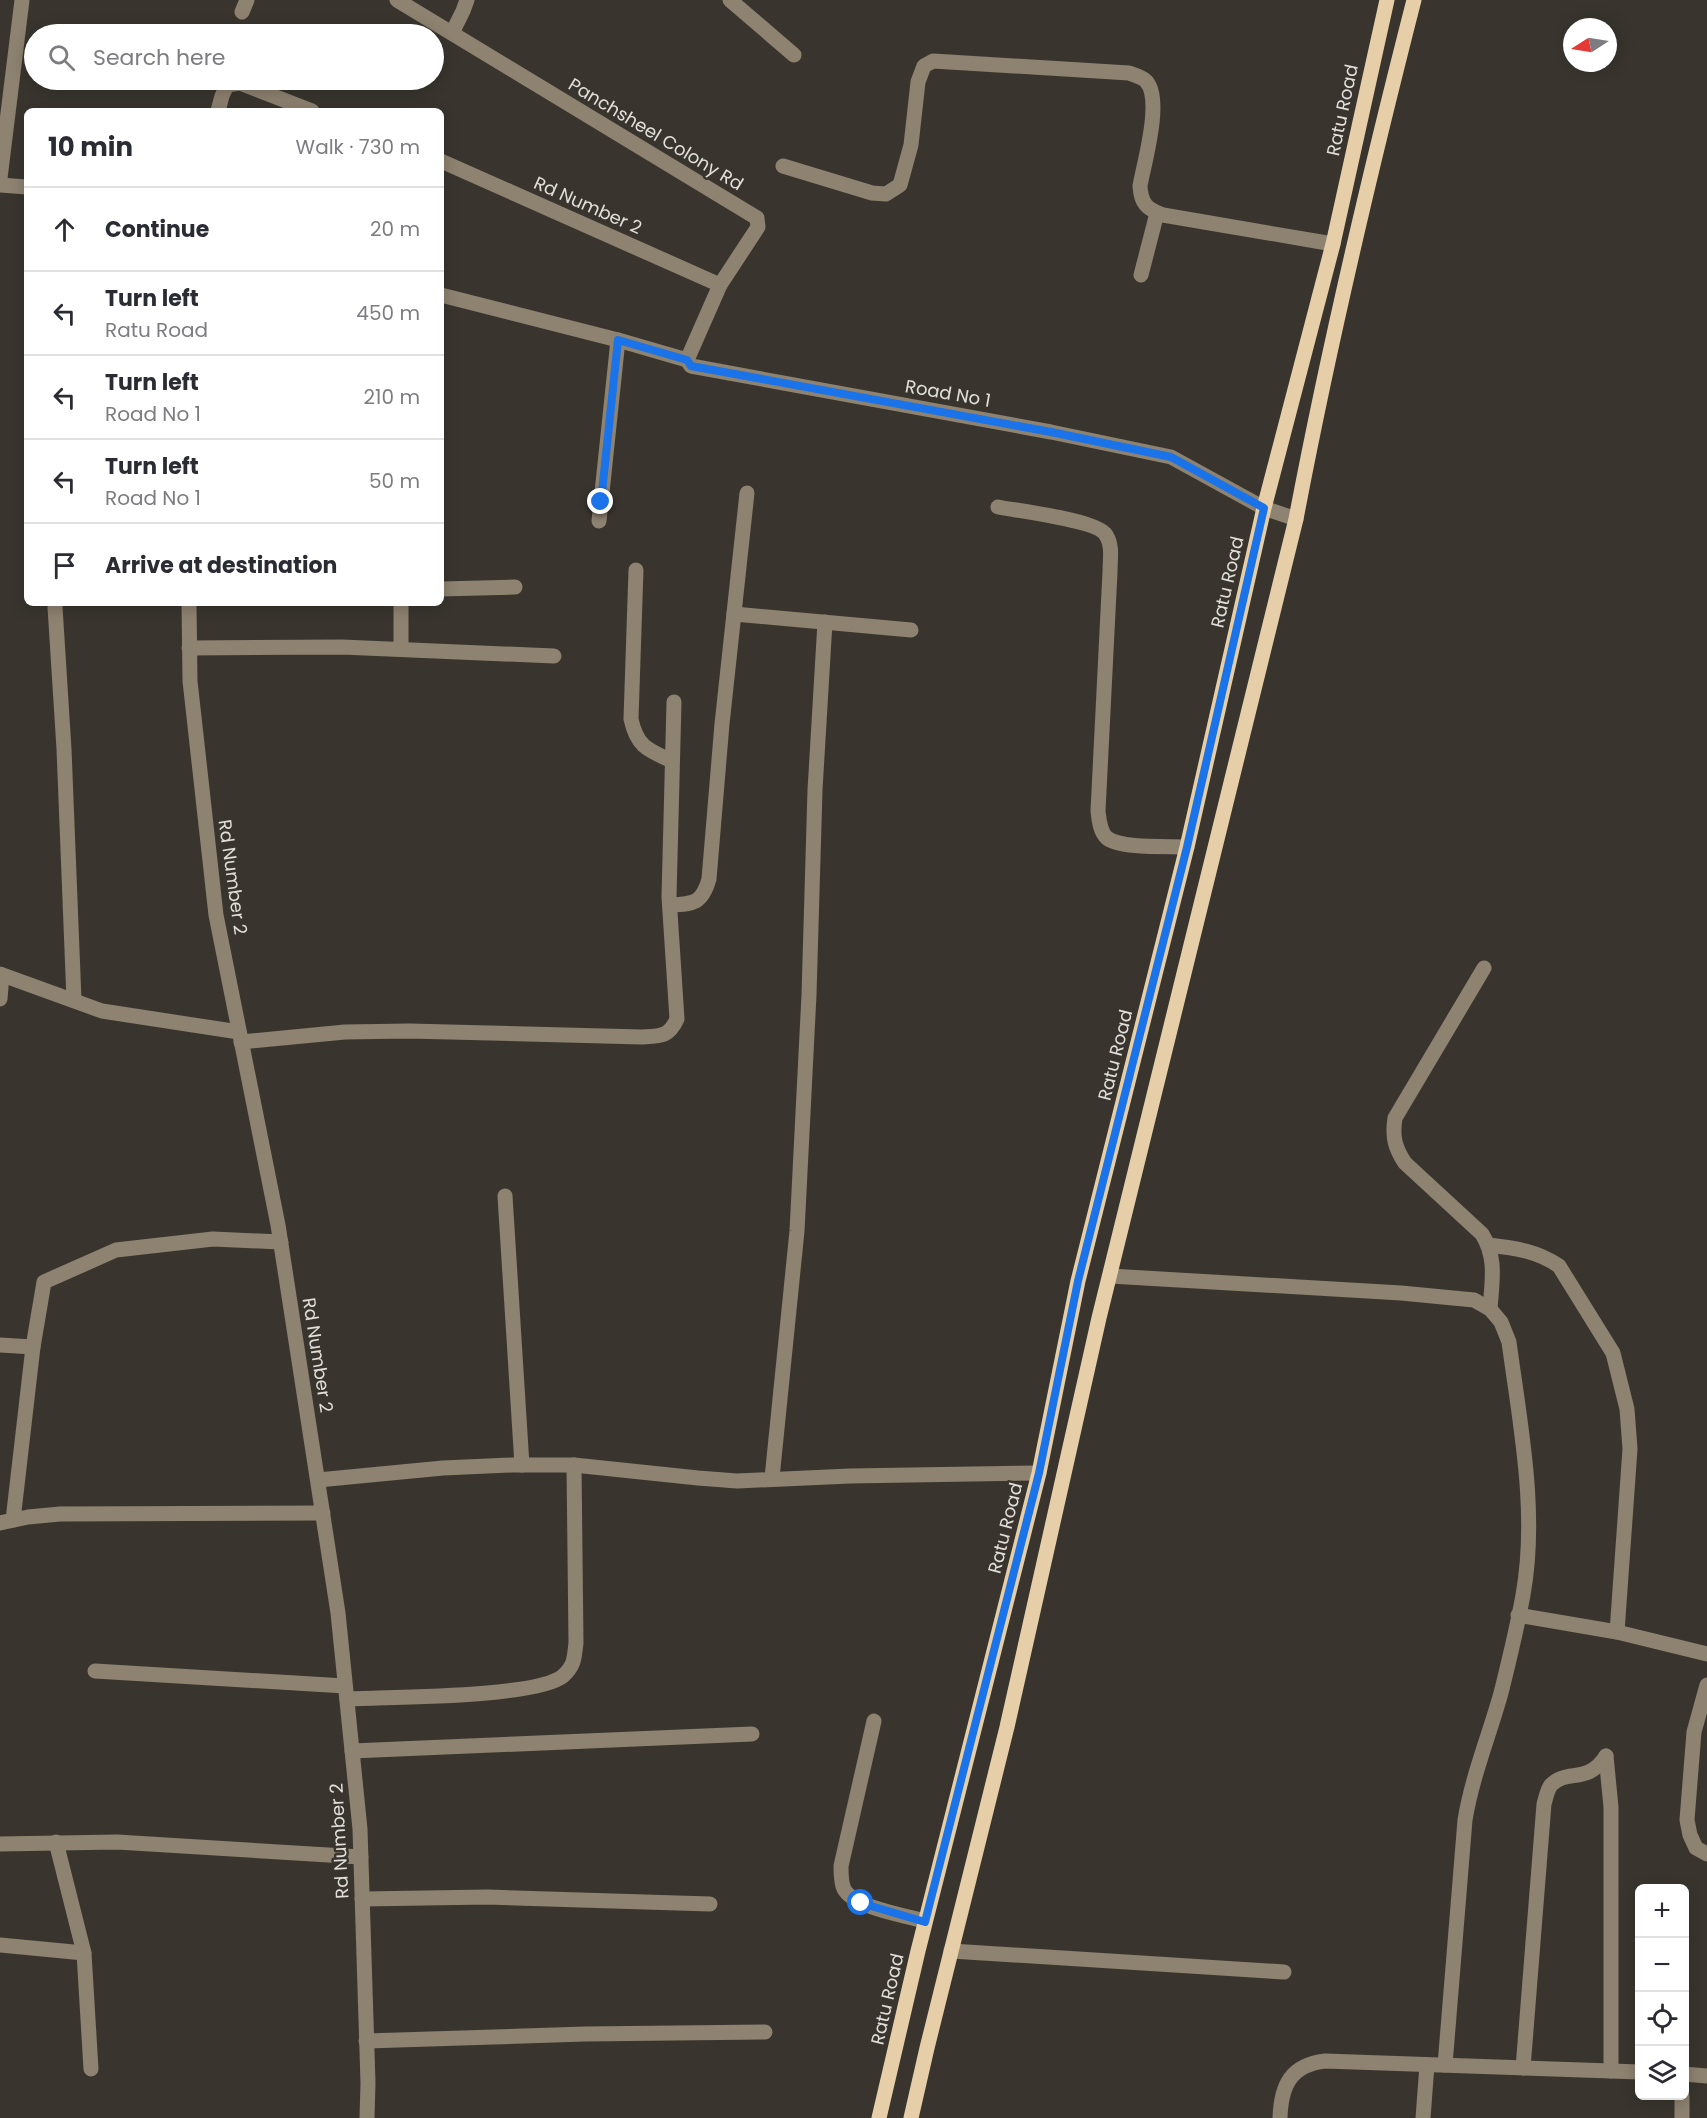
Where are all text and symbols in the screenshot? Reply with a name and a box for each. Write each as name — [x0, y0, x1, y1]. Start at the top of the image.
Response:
north arrow — [1563, 18, 1617, 72]
search box — [24, 24, 444, 90]
icon: search — [45, 41, 78, 74]
text: Search here — [93, 42, 226, 73]
street label: Ratu Road — [1320, 62, 1364, 158]
street label: Panchsheel Colony Rd — [564, 72, 748, 196]
text: 10 min — [48, 129, 133, 165]
text: Walk · 730 m — [296, 133, 420, 161]
street label: Rd Number 2 — [530, 170, 646, 240]
icon: ahead — [48, 213, 81, 246]
text: Continue — [105, 214, 209, 245]
text: 20 m — [370, 215, 420, 243]
text: Turn left — [105, 283, 199, 314]
icon: left — [48, 297, 81, 330]
text: 450 m — [356, 299, 420, 327]
text: Ratu Road — [105, 316, 208, 344]
text: Turn left — [105, 367, 199, 398]
street label: Road No 1 — [903, 373, 993, 413]
icon: left — [48, 381, 81, 414]
text: 210 m — [364, 383, 420, 411]
text: Road No 1 — [105, 400, 201, 428]
text: Turn left — [105, 451, 199, 482]
icon: left — [48, 465, 81, 498]
text: 50 m — [369, 467, 420, 495]
text: Road No 1 — [105, 484, 201, 512]
route end — [587, 488, 613, 514]
street label: Ratu Road — [1204, 534, 1250, 630]
icon: arrive — [48, 549, 81, 582]
text: Arrive at destination — [105, 550, 337, 581]
street label: Rd Number 2 — [213, 818, 253, 936]
street label: Ratu Road — [1092, 1007, 1138, 1103]
street label: Rd Number 2 — [297, 1296, 339, 1414]
street label: Ratu Road — [982, 1480, 1028, 1576]
street label: Rd Number 2 — [323, 1783, 355, 1899]
map controls — [1635, 1884, 1689, 2100]
button: + — [1635, 1884, 1689, 1938]
route start — [847, 1889, 873, 1915]
button: − — [1635, 1938, 1689, 1992]
street label: Ratu Road — [864, 1951, 910, 2047]
button: locate — [1635, 1992, 1689, 2046]
button: layers — [1635, 2046, 1689, 2100]

